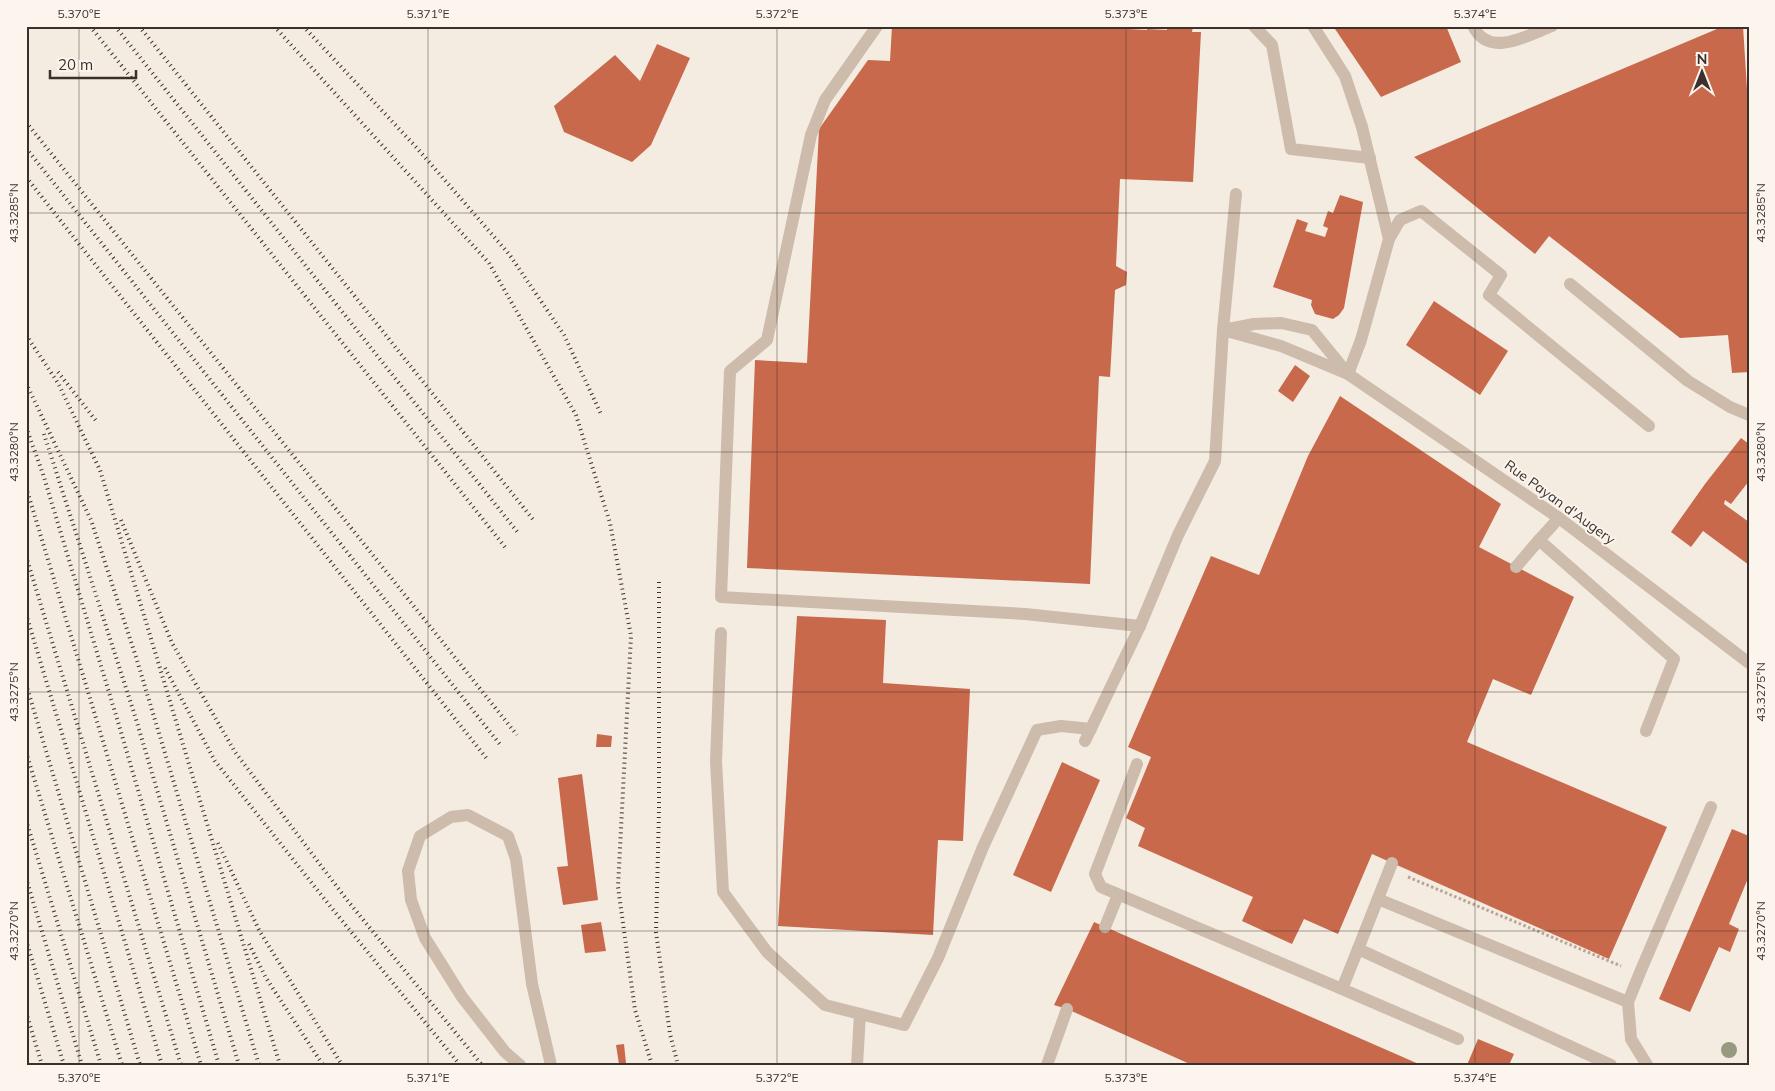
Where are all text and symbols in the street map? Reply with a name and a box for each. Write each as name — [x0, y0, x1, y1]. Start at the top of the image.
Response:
text: 5.370°E — [57, 6, 101, 21]
text: 5.371°E — [406, 6, 450, 21]
text: 5.372°E — [755, 6, 799, 21]
text: 5.373°E — [1104, 6, 1148, 21]
text: 5.374°E — [1453, 6, 1497, 21]
scale bar — [50, 48, 136, 80]
north arrow — [1678, 48, 1728, 98]
text: N — [1697, 50, 1707, 68]
text: 20 m — [58, 55, 93, 74]
text: 43.3285°N — [6, 183, 21, 243]
text: 43.3285°N — [1753, 183, 1768, 243]
text: 43.3280°N — [6, 422, 21, 482]
text: 43.3280°N — [1753, 422, 1768, 482]
street label: Rue Payan d'Augery — [1501, 456, 1619, 549]
text: 43.3275°N — [6, 662, 21, 722]
text: 43.3275°N — [1753, 662, 1768, 722]
text: 43.3270°N — [6, 901, 21, 961]
text: 43.3270°N — [1753, 901, 1768, 961]
text: 5.370°E — [57, 1070, 101, 1085]
text: 5.371°E — [406, 1070, 450, 1085]
text: 5.372°E — [755, 1070, 799, 1085]
text: 5.373°E — [1104, 1070, 1148, 1085]
text: 5.374°E — [1453, 1070, 1497, 1085]

